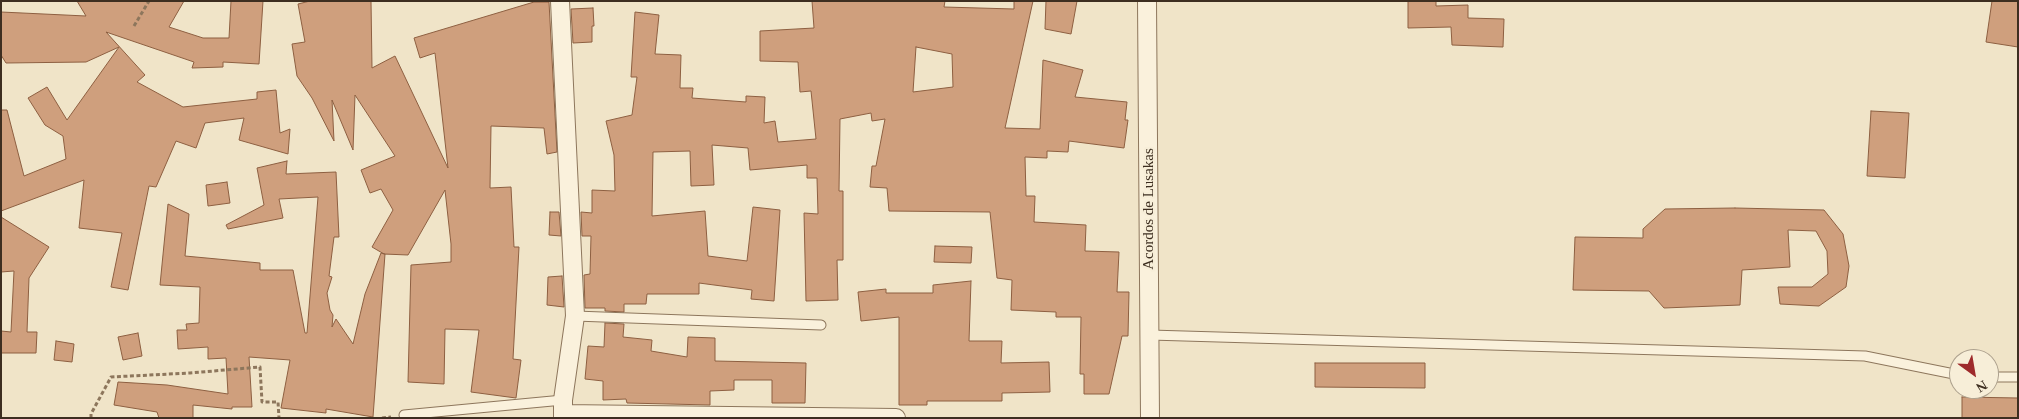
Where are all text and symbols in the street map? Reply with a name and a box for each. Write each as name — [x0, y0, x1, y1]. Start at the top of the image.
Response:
street label: Acordos de Lusakas — [1140, 148, 1158, 270]
north arrow — [1949, 349, 1999, 399]
text: N — [1973, 377, 1990, 395]

